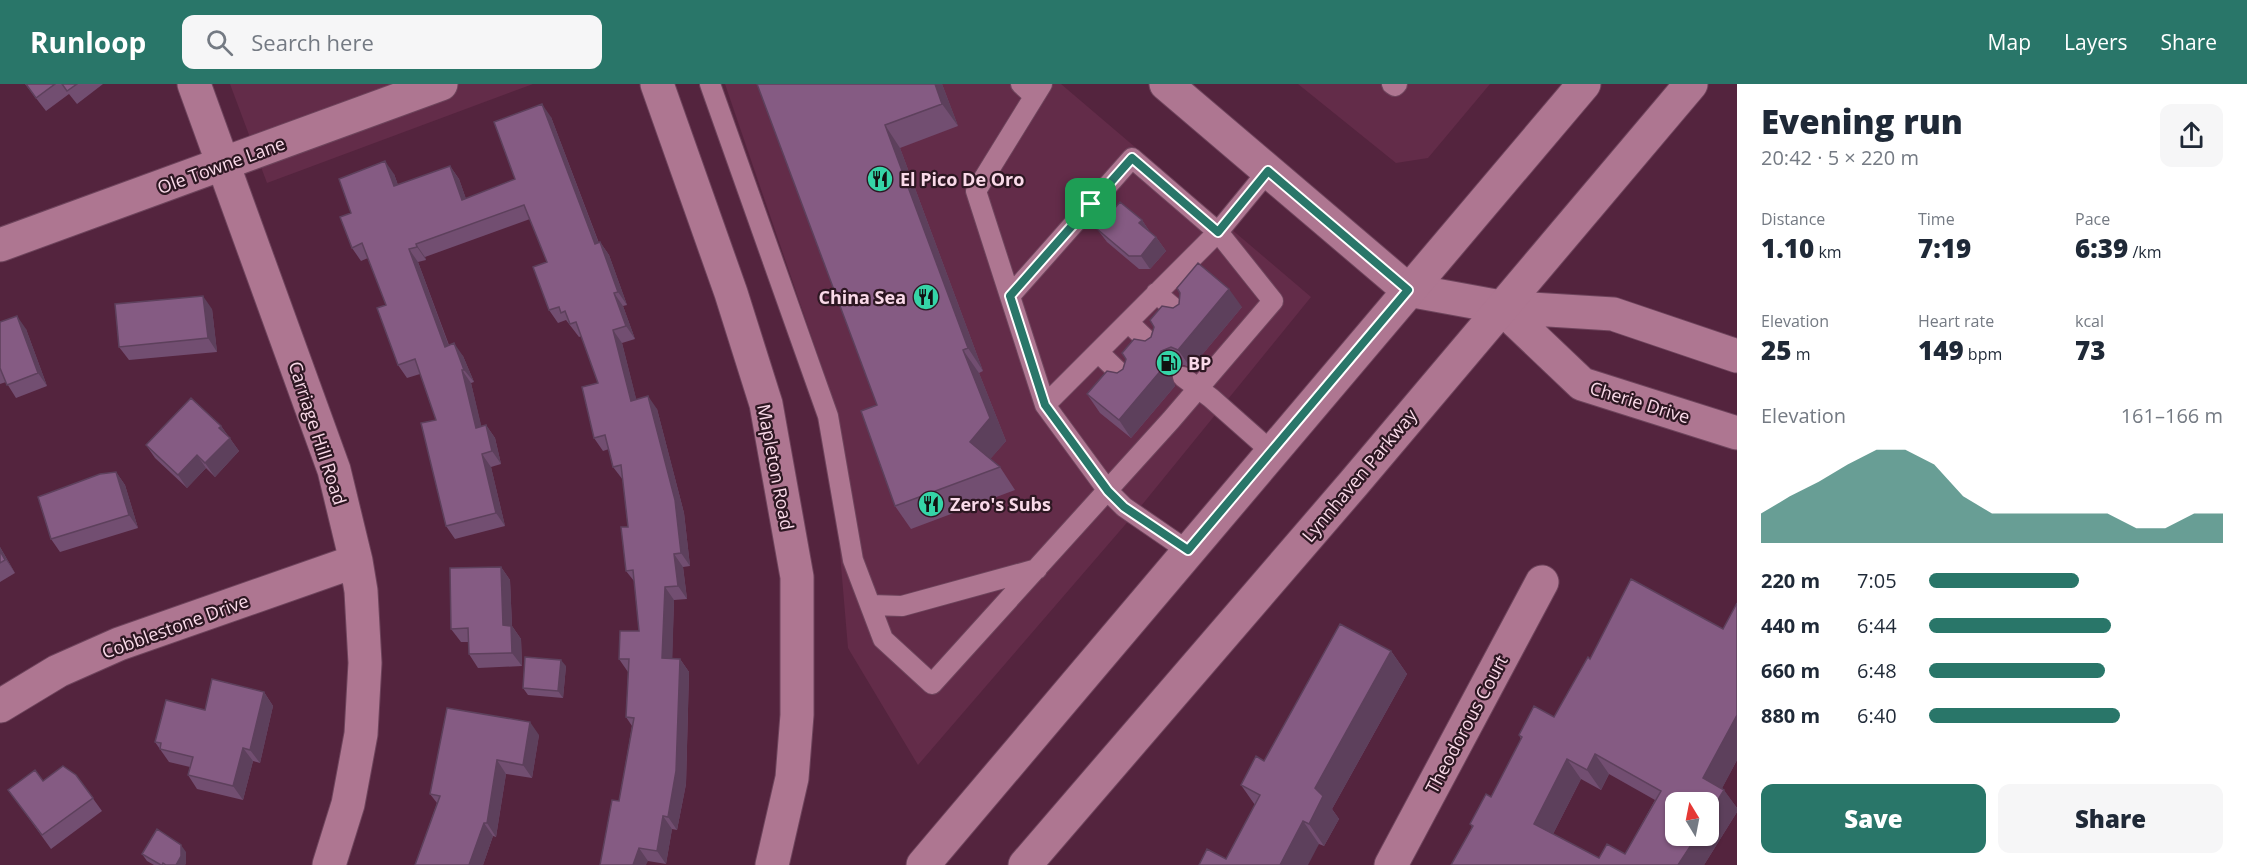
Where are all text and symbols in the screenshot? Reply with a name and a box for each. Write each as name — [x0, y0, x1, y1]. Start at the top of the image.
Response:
search box — [182, 15, 602, 69]
text: Runloop — [30, 23, 146, 61]
icon: search — [203, 26, 236, 59]
text: Search here — [251, 27, 374, 57]
text: Map — [1988, 28, 2031, 56]
text: Layers — [2064, 28, 2128, 56]
text: Share — [2161, 28, 2217, 56]
text: Evening run — [1761, 99, 1963, 144]
button: share — [2160, 104, 2223, 167]
street label: Ole Towne Lane — [154, 131, 288, 199]
text: 20:42 · 5 × 220 m — [1761, 144, 1919, 171]
restaurant icon: El Pico De Oro — [865, 164, 895, 194]
place label: El Pico De Oro — [900, 167, 1024, 191]
pin — [1065, 178, 1116, 229]
icon: arrive — [1074, 187, 1107, 220]
text: Distance — [1761, 208, 1825, 230]
text: Time — [1918, 208, 1955, 230]
text: Pace — [2075, 208, 2110, 230]
text: 1.10 — [1761, 230, 1814, 266]
text: 7:19 — [1918, 230, 1971, 266]
text: 6:39 — [2075, 230, 2128, 266]
text: km — [1814, 241, 1842, 263]
text: /km — [2128, 241, 2161, 263]
restaurant icon: China Sea — [911, 282, 941, 312]
place label: China Sea — [818, 285, 906, 309]
text: Elevation — [1761, 310, 1829, 332]
text: Heart rate — [1918, 310, 1994, 332]
text: kcal — [2075, 310, 2104, 332]
text: 25 — [1761, 332, 1791, 368]
text: 149 — [1918, 332, 1964, 368]
text: 73 — [2075, 332, 2105, 368]
text: m — [1791, 343, 1810, 365]
text: bpm — [1964, 343, 2002, 365]
fuel station icon: BP — [1154, 348, 1184, 378]
place label: BP — [1188, 351, 1211, 375]
street label: Carriage Hill Road — [283, 358, 353, 508]
street label: Cherie Drive — [1587, 375, 1693, 429]
street label: Mapleton Road — [752, 402, 800, 532]
text: Elevation — [1761, 402, 1846, 429]
text: 161–166 m — [2121, 402, 2223, 429]
street label: Lynnhaven Parkway — [1296, 403, 1422, 547]
restaurant icon: Zero's Subs — [916, 489, 946, 519]
place label: Zero's Subs — [950, 492, 1051, 516]
text: 220 m — [1761, 567, 1820, 594]
text: 7:05 — [1857, 567, 1897, 594]
street label: Cobblestone Drive — [98, 588, 252, 664]
text: 440 m — [1761, 612, 1820, 639]
text: 6:44 — [1857, 612, 1897, 639]
street label: Theodorous Court — [1419, 651, 1513, 797]
text: 660 m — [1761, 657, 1820, 684]
text: 6:48 — [1857, 657, 1897, 684]
text: 880 m — [1761, 702, 1820, 729]
text: 6:40 — [1857, 702, 1897, 729]
button: Save — [1761, 784, 1986, 853]
button: Share — [1998, 784, 2223, 853]
north arrow — [1665, 792, 1719, 846]
map controls — [1665, 792, 1719, 846]

